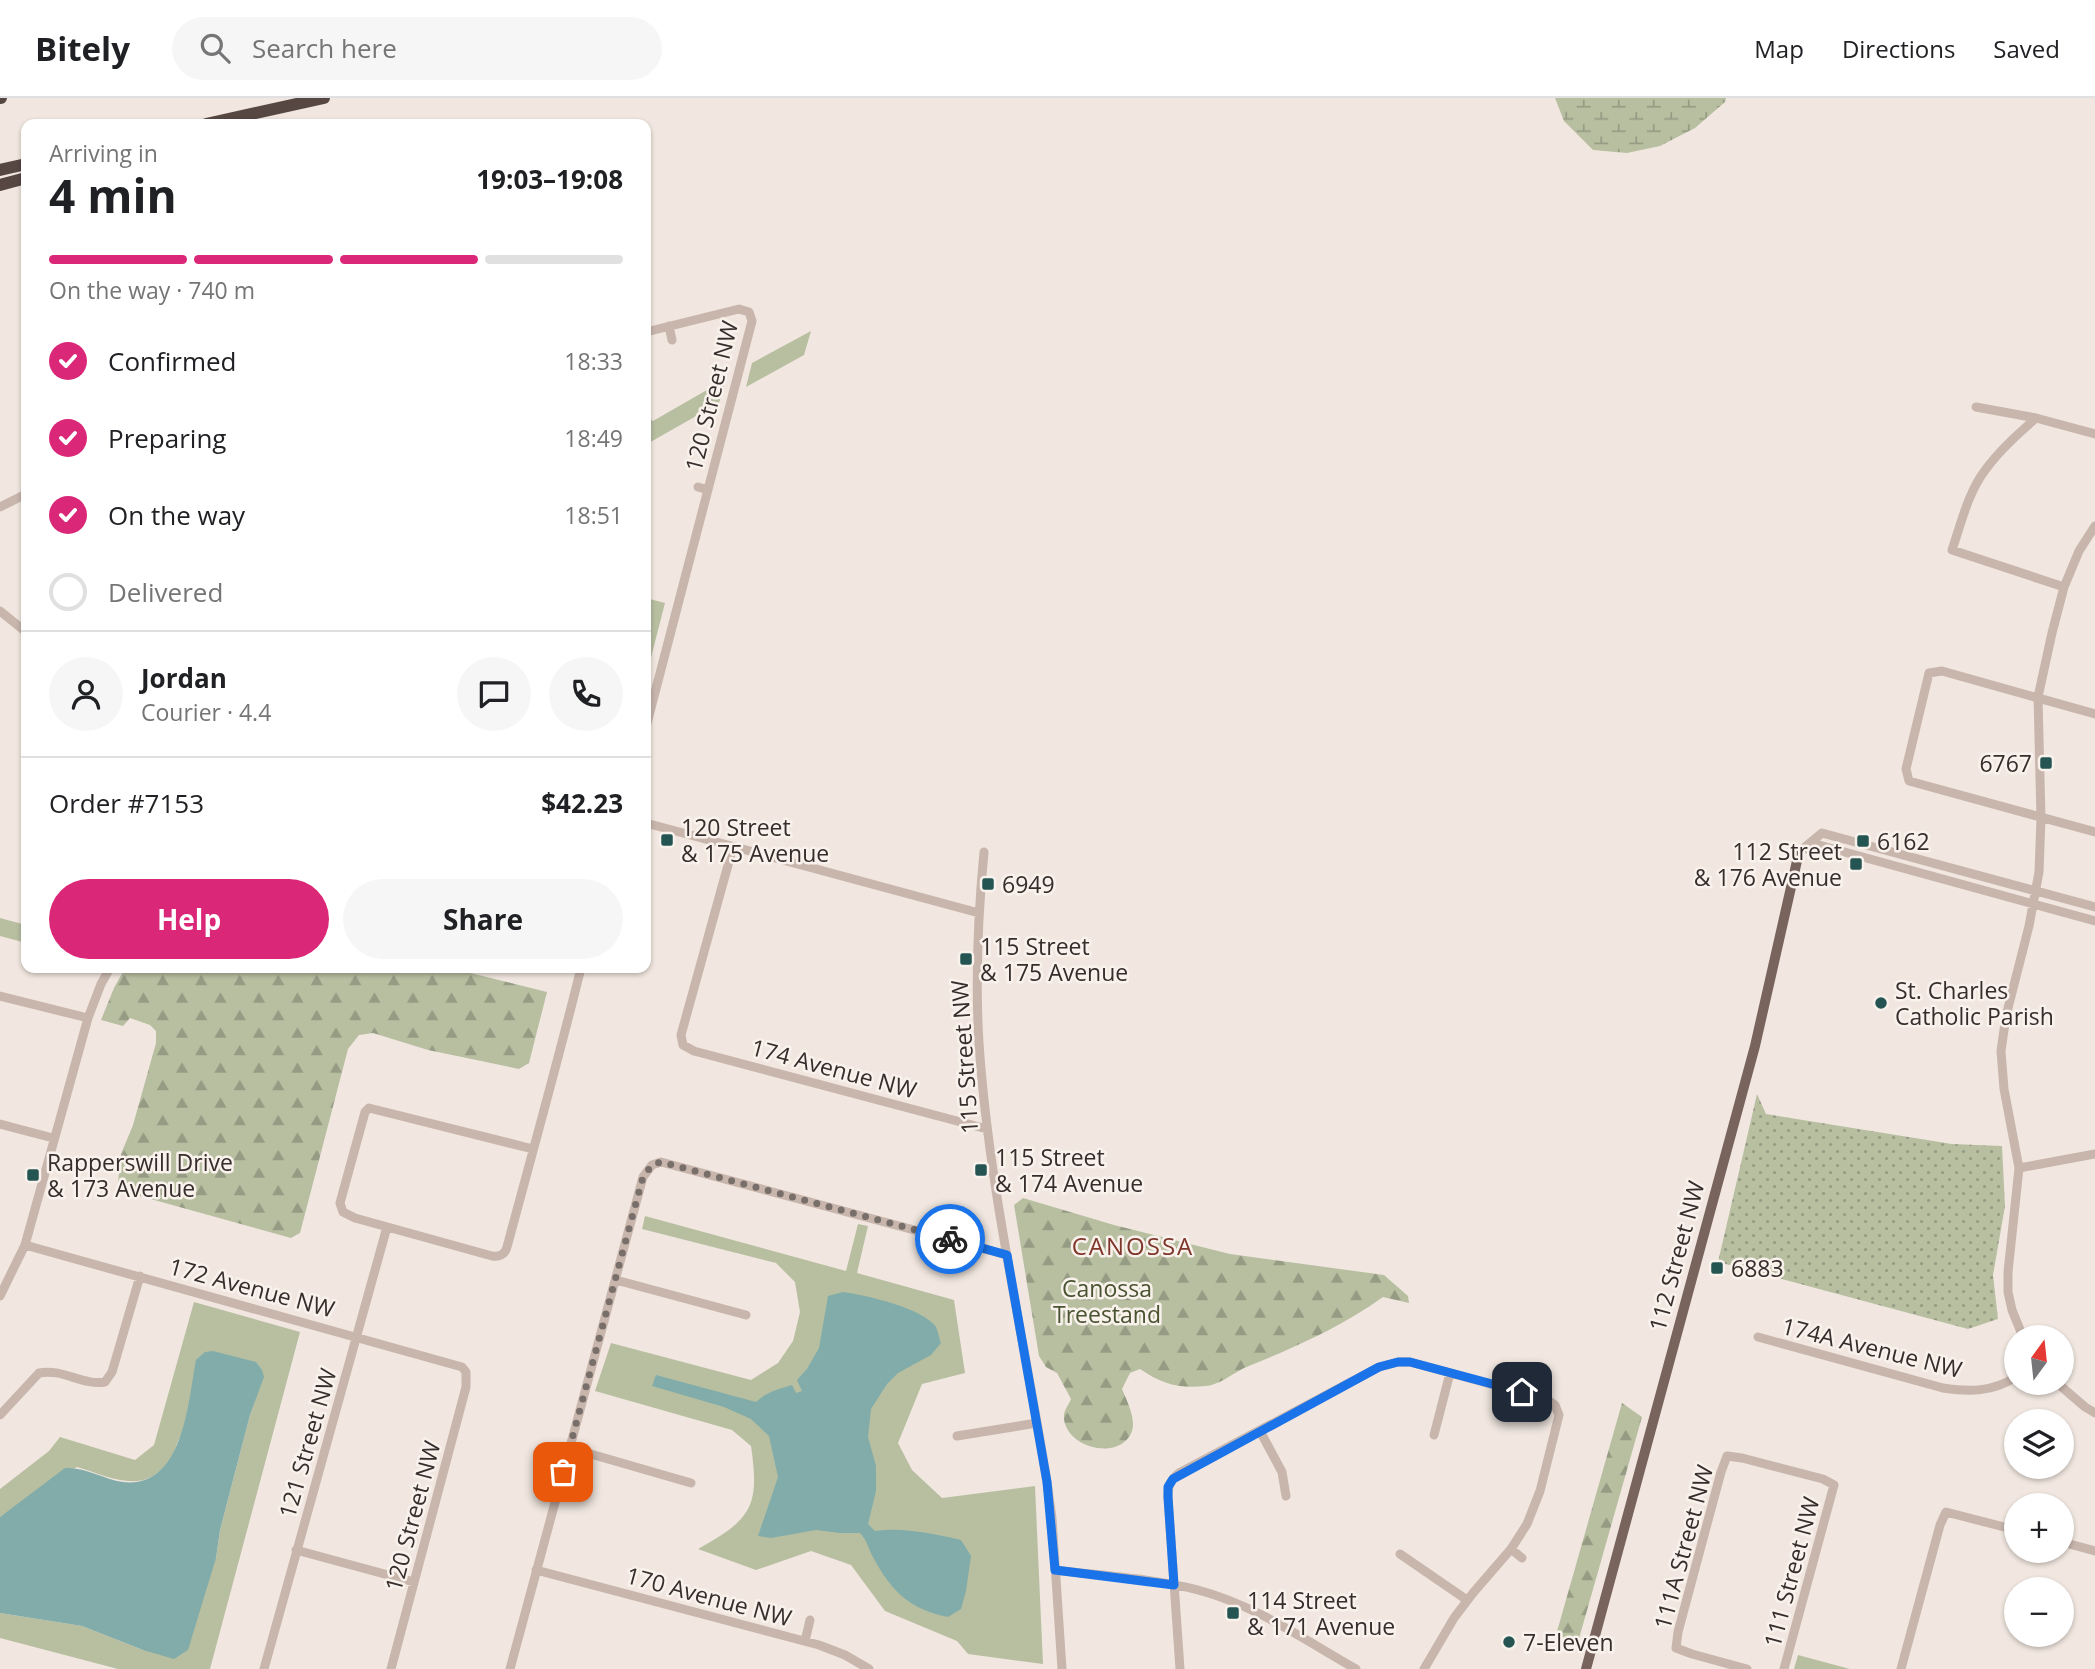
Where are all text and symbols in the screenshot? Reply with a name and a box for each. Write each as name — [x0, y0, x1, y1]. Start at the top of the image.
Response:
search box — [172, 17, 662, 80]
text: Bitely — [35, 26, 130, 71]
icon: search — [196, 29, 234, 67]
text: Search here — [252, 30, 397, 66]
text: Map — [1754, 32, 1804, 65]
text: Directions — [1842, 32, 1955, 65]
text: Saved — [1993, 32, 2060, 65]
text: Arriving in — [49, 137, 158, 169]
text: 19:03–19:08 — [476, 161, 623, 197]
text: 4 min — [49, 164, 177, 226]
text: On the way · 740 m — [49, 274, 255, 306]
street label: 120 Street NW — [677, 317, 745, 475]
icon: check — [49, 342, 87, 380]
text: Confirmed — [108, 343, 236, 379]
text: 18:33 — [564, 345, 623, 377]
icon: check — [49, 419, 87, 457]
text: Preparing — [108, 420, 226, 456]
text: 18:49 — [564, 422, 623, 454]
icon: check — [49, 496, 87, 534]
text: On the way — [108, 497, 245, 533]
text: 18:51 — [564, 499, 623, 531]
text: Delivered — [108, 574, 223, 610]
button: person — [49, 657, 123, 731]
button: chat — [457, 657, 531, 731]
button: phone — [549, 657, 623, 731]
text: Jordan — [141, 660, 227, 696]
text: Courier · 4.4 — [141, 696, 271, 728]
place label: 6767 — [1979, 747, 2032, 779]
marker: 6767 — [2038, 755, 2054, 771]
text: Order #7153 — [49, 785, 204, 821]
text: $42.23 — [541, 785, 623, 821]
place label: 120 Street & 175 Avenue — [681, 811, 829, 869]
place label: 6162 — [1877, 825, 1930, 857]
marker: 120 Street & 175 Avenue — [659, 832, 675, 848]
marker: 6162 — [1855, 833, 1871, 849]
place label: 112 Street & 176 Avenue — [1694, 835, 1842, 893]
marker: 112 Street & 176 Avenue — [1848, 856, 1864, 872]
place label: 6949 — [1002, 868, 1055, 900]
marker: 6949 — [980, 876, 996, 892]
button: Help — [49, 879, 329, 959]
button: Share — [343, 879, 623, 959]
place label: 115 Street & 175 Avenue — [980, 930, 1128, 988]
marker: 115 Street & 175 Avenue — [958, 951, 974, 967]
place label: St. Charles Catholic Parish — [1895, 974, 2054, 1032]
street label: 115 Street NW — [943, 979, 985, 1135]
marker: St. Charles Catholic Parish — [1873, 995, 1889, 1011]
street label: 174 Avenue NW — [748, 1031, 920, 1105]
place label: 115 Street & 174 Avenue — [995, 1141, 1143, 1199]
place label: Rapperswill Drive & 173 Avenue — [47, 1146, 233, 1204]
marker: 115 Street & 174 Avenue — [973, 1162, 989, 1178]
marker: Rapperswill Drive & 173 Avenue — [25, 1167, 41, 1183]
street label: 112 Street NW — [1641, 1177, 1711, 1335]
courier — [915, 1204, 985, 1274]
icon: bike — [931, 1220, 969, 1258]
district label: CANOSSA — [1072, 1229, 1194, 1262]
street label: 172 Avenue NW — [166, 1250, 338, 1324]
place label: 6883 — [1731, 1252, 1784, 1284]
marker: 6883 — [1709, 1260, 1725, 1276]
park label: Canossa Treestand — [1053, 1272, 1161, 1330]
street label: 174A Avenue NW — [1779, 1309, 1965, 1385]
north arrow — [2004, 1325, 2074, 1395]
map controls — [2004, 1325, 2074, 1647]
pin — [1492, 1362, 1552, 1422]
street label: 121 Street NW — [270, 1364, 344, 1522]
icon: home — [1503, 1373, 1541, 1411]
button: layers — [2004, 1409, 2074, 1479]
street label: 120 Street NW — [377, 1437, 447, 1595]
pin — [533, 1442, 593, 1502]
icon: bag — [544, 1453, 582, 1491]
street label: 111A Street NW — [1646, 1461, 1720, 1633]
street label: 111 Street NW — [1756, 1493, 1826, 1651]
button: + — [2004, 1493, 2074, 1563]
street label: 170 Avenue NW — [623, 1559, 795, 1633]
button: − — [2004, 1577, 2074, 1647]
place label: 114 Street & 171 Avenue — [1247, 1584, 1395, 1642]
marker: 114 Street & 171 Avenue — [1225, 1605, 1241, 1621]
place label: 7-Eleven — [1523, 1626, 1614, 1658]
marker: 7-Eleven — [1501, 1634, 1517, 1650]

